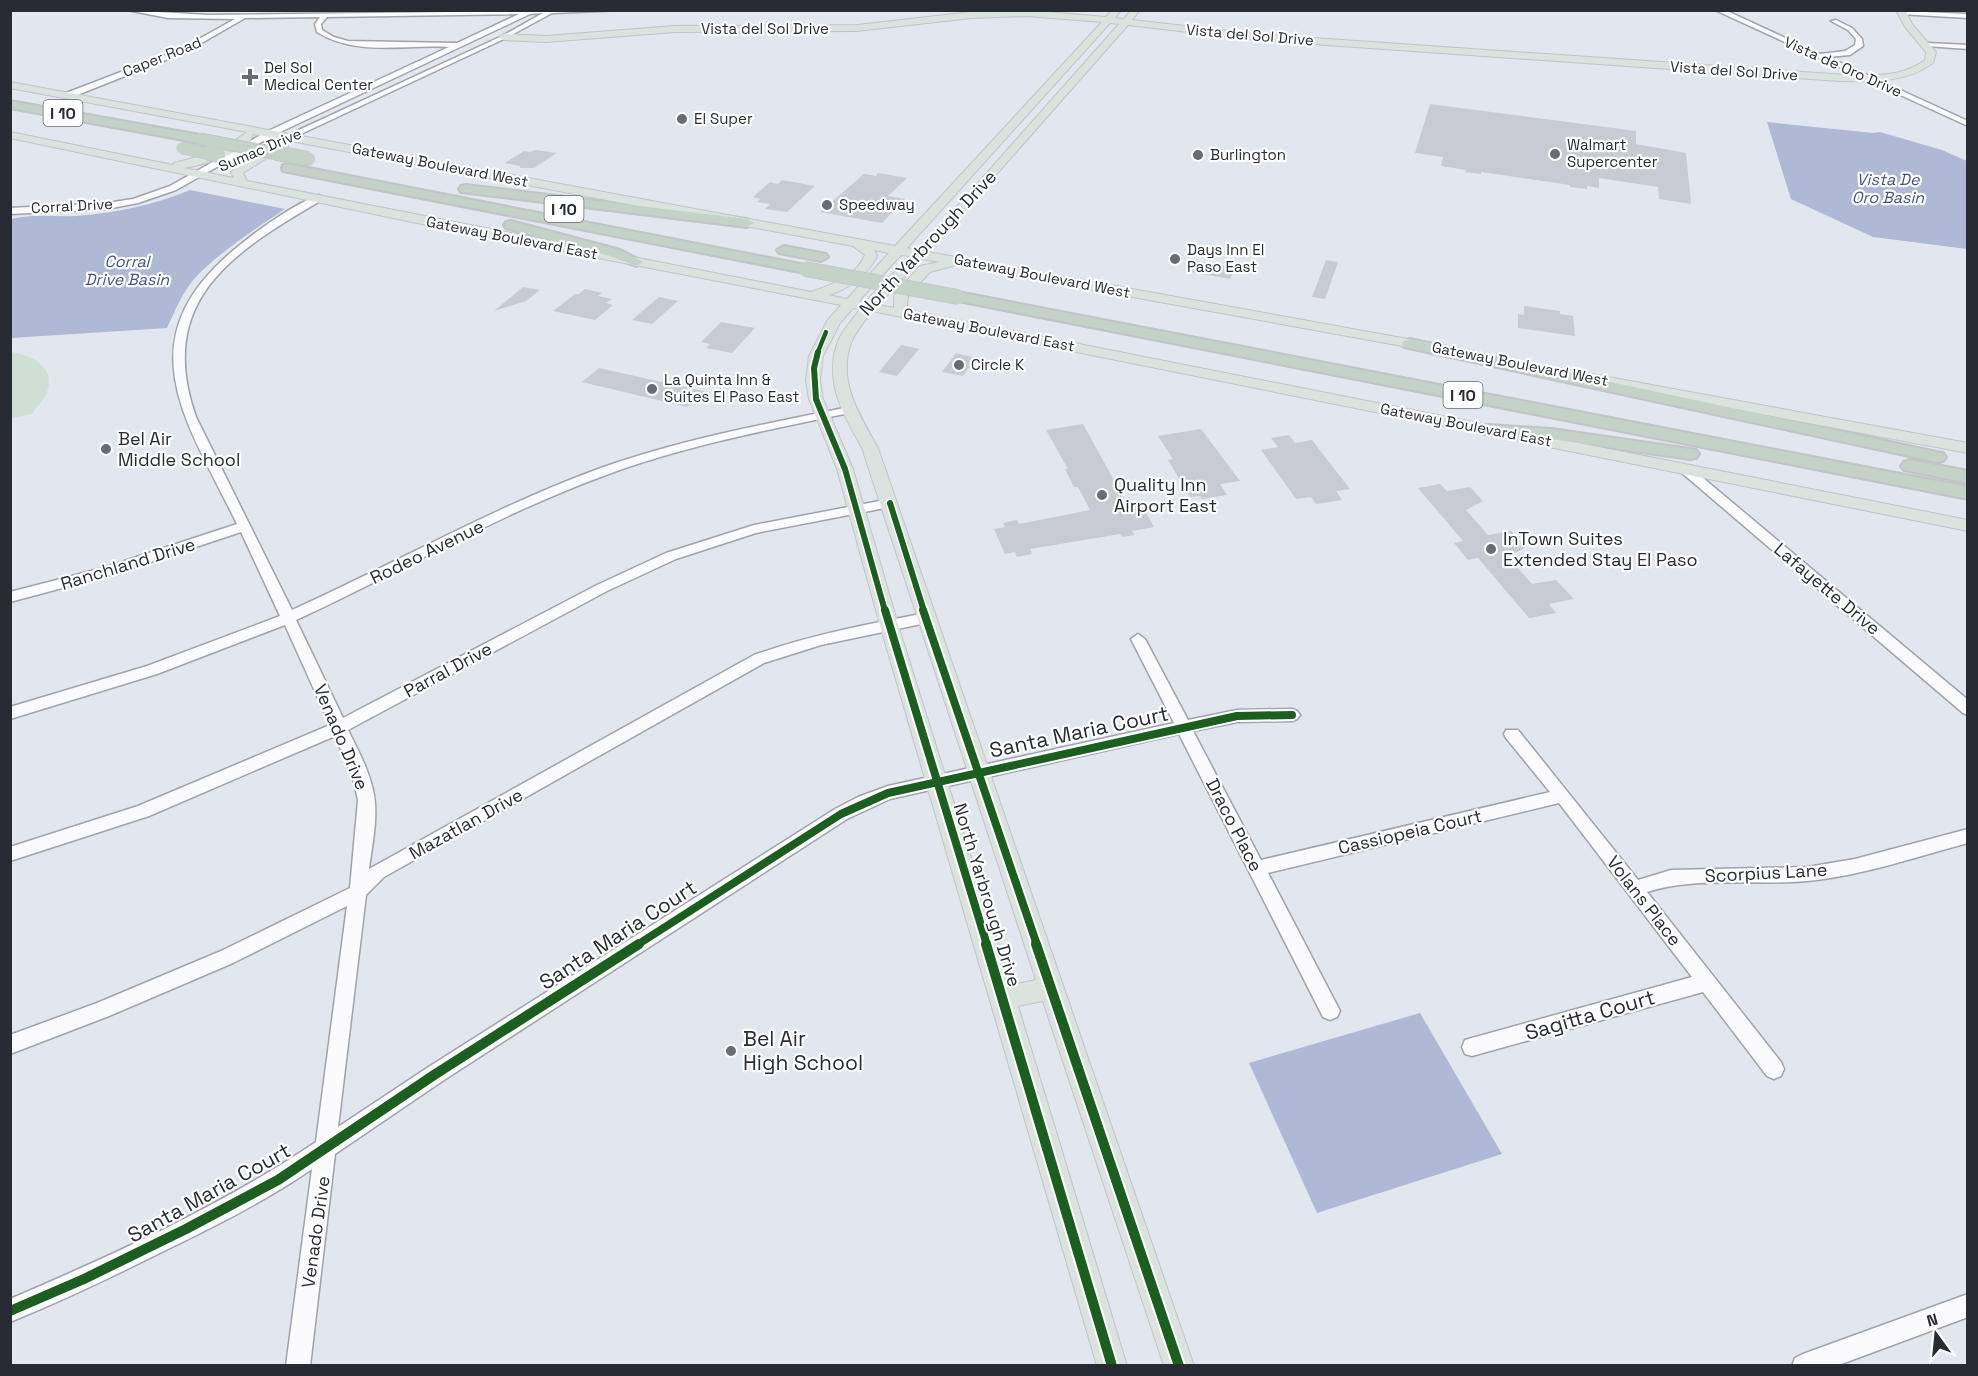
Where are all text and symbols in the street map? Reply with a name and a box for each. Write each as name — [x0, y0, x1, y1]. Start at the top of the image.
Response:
street label: Vista del Sol Drive — [701, 19, 829, 38]
street label: Vista del Sol Drive — [1185, 19, 1315, 50]
street label: Caper Road — [120, 32, 204, 81]
street label: Vista de Oro Drive — [1781, 32, 1905, 101]
street label: Vista del Sol Drive — [1670, 57, 1799, 84]
place label: Del Sol Medical Center — [264, 58, 373, 94]
marker: Del Sol Medical Center — [241, 68, 259, 86]
road number: I 10 — [44, 100, 82, 126]
place label: El Super — [694, 109, 753, 128]
marker: El Super — [675, 112, 689, 126]
street label: Sumac Drive — [215, 123, 304, 176]
place label: Walmart Supercenter — [1567, 135, 1658, 171]
street label: Gateway Boulevard West — [350, 138, 530, 191]
place label: Burlington — [1210, 145, 1286, 164]
marker: Walmart Supercenter — [1548, 147, 1562, 161]
marker: Burlington — [1191, 148, 1205, 162]
street label: North Yarbrough Drive — [854, 165, 1001, 320]
water label: Vista De Oro Basin — [1852, 169, 1925, 208]
street label: Corral Drive — [31, 194, 114, 217]
place label: Speedway — [839, 195, 915, 214]
road number: I 10 — [544, 196, 584, 222]
marker: Speedway — [820, 198, 834, 212]
street label: Gateway Boulevard East — [425, 212, 600, 263]
place label: Days Inn El Paso East — [1187, 240, 1264, 276]
street label: Gateway Boulevard West — [952, 249, 1132, 302]
water label: Corral Drive Basin — [85, 251, 170, 290]
marker: Days Inn El Paso East — [1168, 252, 1182, 266]
street label: Gateway Boulevard East — [902, 304, 1077, 355]
street label: Gateway Boulevard West — [1430, 337, 1610, 390]
place label: Circle K — [971, 355, 1024, 374]
marker: Circle K — [952, 358, 966, 372]
place label: La Quinta Inn & Suites El Paso East — [664, 370, 799, 406]
marker: La Quinta Inn & Suites El Paso East — [645, 382, 659, 396]
road number: I 10 — [1444, 382, 1482, 408]
street label: Gateway Boulevard East — [1379, 399, 1554, 450]
place label: Bel Air Middle School — [118, 427, 240, 471]
marker: Bel Air Middle School — [99, 442, 113, 456]
place label: Quality Inn Airport East — [1114, 473, 1217, 517]
marker: Quality Inn Airport East — [1095, 488, 1109, 502]
street label: Rodeo Avenue — [366, 514, 487, 589]
place label: InTown Suites Extended Stay El Paso — [1503, 527, 1698, 571]
street label: Ranchland Drive — [58, 532, 198, 595]
street label: Lafayette Drive — [1769, 537, 1885, 640]
marker: InTown Suites Extended Stay El Paso — [1484, 542, 1498, 556]
street label: Parral Drive — [400, 637, 496, 702]
street label: Venado Drive — [309, 680, 374, 793]
street label: Santa Maria Court — [987, 699, 1171, 764]
street label: Draco Place — [1201, 774, 1268, 875]
street label: Mazatlan Drive — [405, 783, 527, 864]
street label: North Yarbrough Drive — [949, 800, 1026, 989]
street label: Cassiopeia Court — [1336, 804, 1484, 859]
street label: Volans Place — [1602, 851, 1687, 950]
street label: Scorpius Lane — [1704, 858, 1828, 887]
street label: Santa Maria Court — [534, 874, 702, 996]
street label: Sagitta Court — [1522, 983, 1658, 1046]
place label: Bel Air High School — [743, 1025, 863, 1076]
marker: Bel Air High School — [724, 1044, 738, 1058]
street label: Santa Maria Court — [123, 1137, 295, 1249]
street label: Venado Drive — [296, 1175, 335, 1289]
north arrow — [1906, 1304, 1966, 1364]
text: N — [1924, 1308, 1940, 1332]

